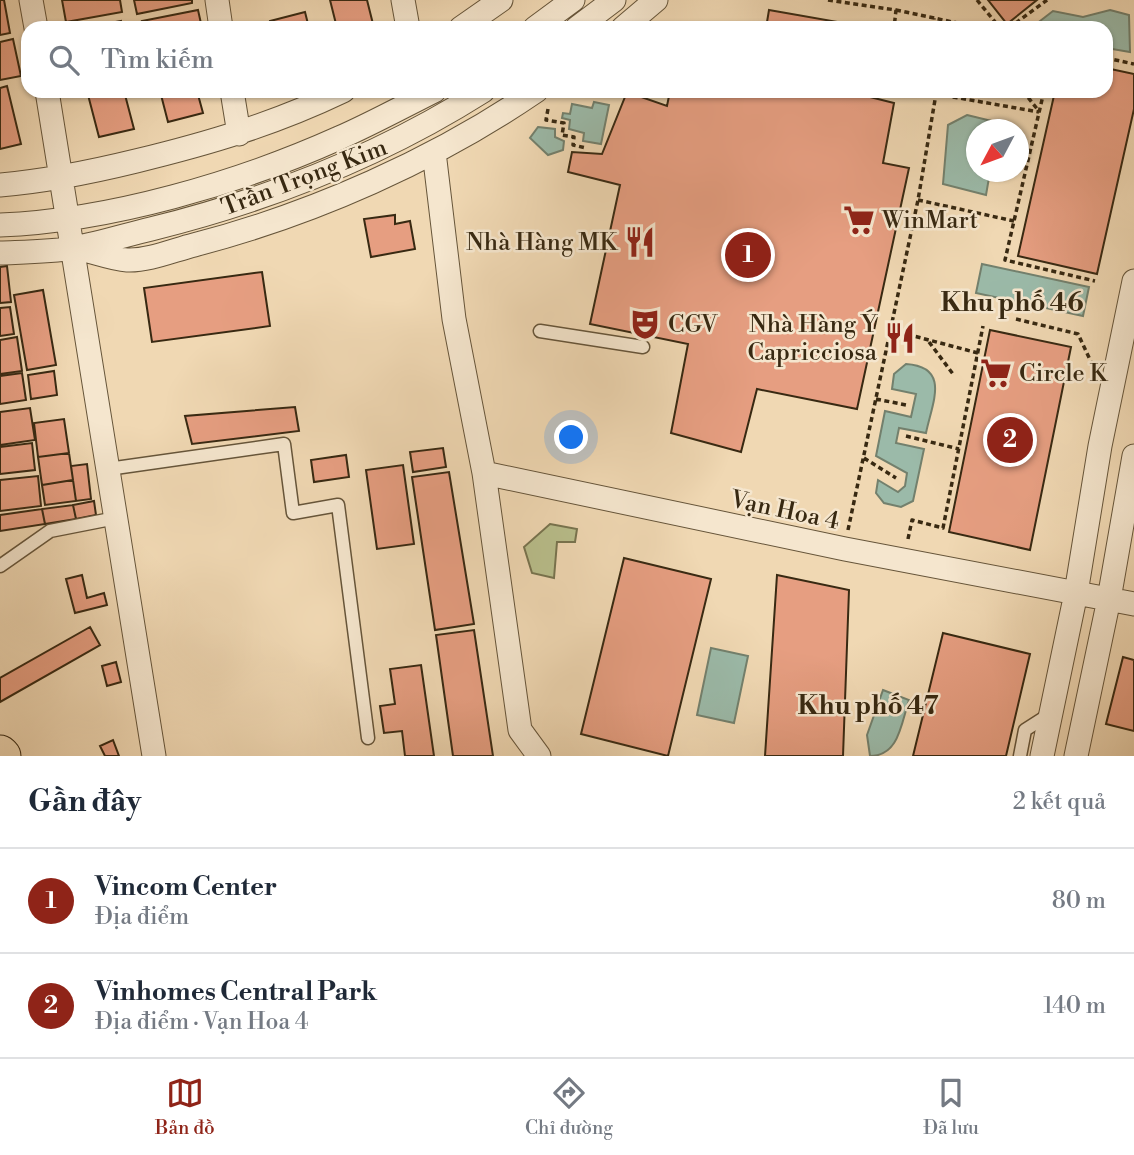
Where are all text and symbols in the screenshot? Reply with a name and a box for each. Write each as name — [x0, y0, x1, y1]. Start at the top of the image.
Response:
search box — [21, 21, 1113, 98]
icon: search — [45, 41, 83, 79]
text: Tìm kiếm — [101, 44, 214, 76]
north arrow — [966, 119, 1029, 182]
street label: Trần Trọng Kim — [217, 133, 391, 223]
supermarket icon: WinMart — [842, 203, 876, 237]
place label: WinMart — [881, 206, 979, 236]
restaurant icon: Nhà Hàng MK — [623, 225, 657, 259]
place label: Nhà Hàng MK — [466, 228, 618, 258]
pin: 1 — [725, 229, 771, 281]
district label: Khu phố 46 — [940, 287, 1084, 319]
theatre icon: CGV — [628, 307, 662, 341]
place label: Nhà Hàng Ý Capricciosa — [747, 309, 878, 368]
place label: CGV — [668, 310, 719, 340]
restaurant icon: Nhà Hàng Ý Capricciosa — [883, 321, 917, 355]
supermarket icon: Circle K — [979, 356, 1013, 390]
place label: Circle K — [1019, 359, 1109, 389]
pin: 2 — [987, 414, 1033, 466]
your location — [554, 420, 588, 454]
street label: Vạn Hoa 4 — [727, 485, 842, 537]
district label: Khu phố 47 — [798, 690, 938, 722]
text: Gần đây — [28, 783, 141, 821]
text: 2 kết quả — [1013, 788, 1106, 816]
text: Vincom Center — [95, 871, 277, 903]
text: 1 — [45, 887, 57, 915]
text: 80 m — [1052, 887, 1106, 915]
text: Địa điểm — [95, 903, 189, 931]
text: Vinhomes Central Park — [95, 976, 377, 1008]
text: 2 — [44, 992, 58, 1020]
text: 140 m — [1043, 992, 1106, 1020]
text: Địa điểm · Vạn Hoa 4 — [95, 1008, 309, 1036]
tab: Bản đồ — [155, 1074, 215, 1140]
tab: Chỉ đường — [525, 1074, 613, 1140]
tab: Đã lưu — [923, 1074, 979, 1140]

